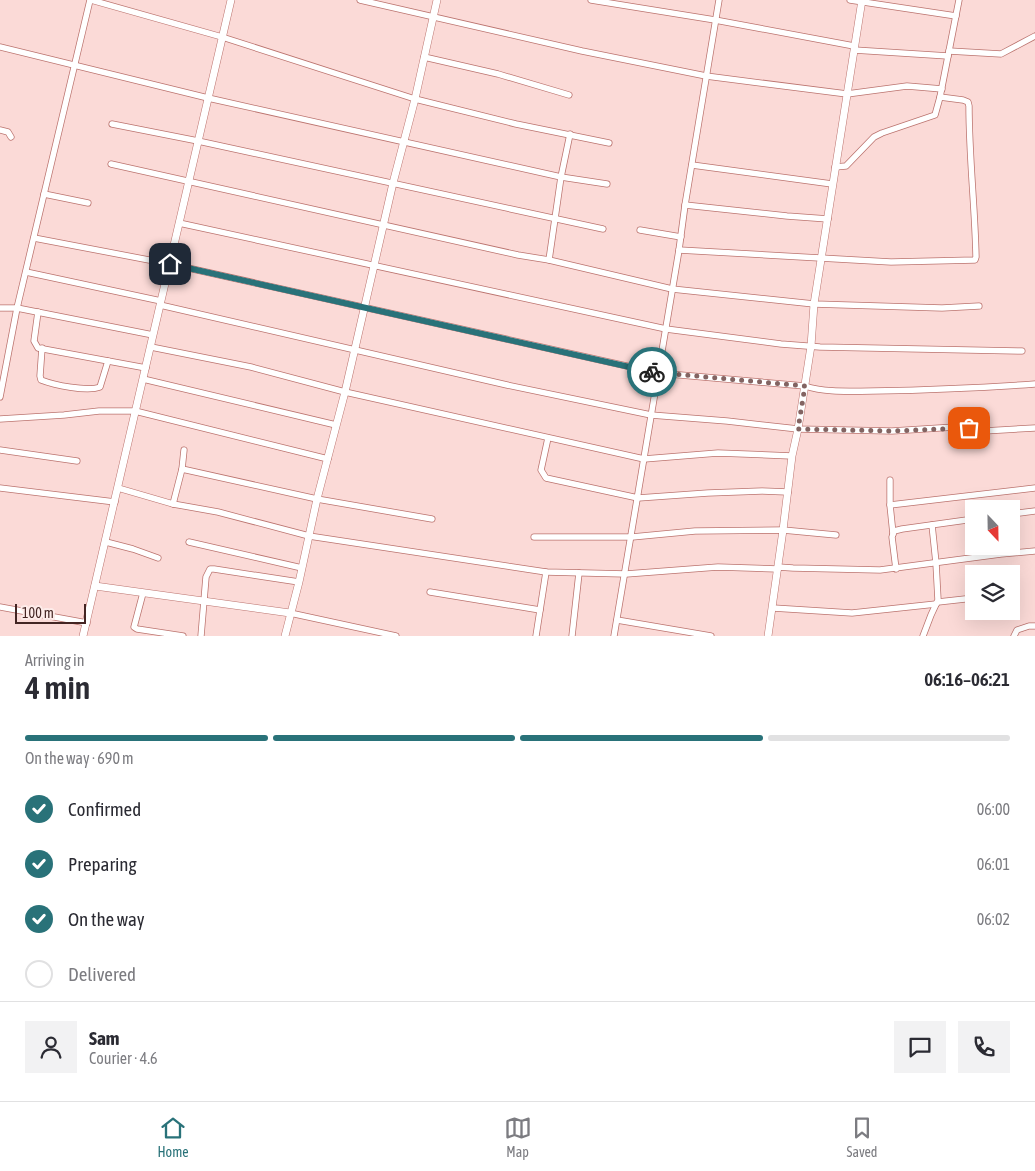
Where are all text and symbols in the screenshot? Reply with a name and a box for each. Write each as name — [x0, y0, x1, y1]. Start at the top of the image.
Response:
pin — [149, 243, 191, 285]
icon: home — [156, 250, 184, 278]
courier — [627, 347, 677, 397]
icon: bike — [638, 358, 666, 386]
pin — [948, 407, 990, 449]
icon: bag — [955, 414, 983, 442]
north arrow — [965, 500, 1020, 555]
map controls — [965, 500, 1020, 620]
button: layers — [965, 565, 1020, 620]
scale bar — [15, 601, 86, 624]
text: 100 m — [22, 605, 54, 621]
text: Arriving in — [25, 651, 85, 669]
text: 06:16–06:21 — [924, 668, 1010, 690]
text: 4 min — [25, 669, 90, 706]
text: On the way · 690 m — [25, 749, 134, 767]
icon: check — [25, 795, 53, 823]
text: Confirmed — [68, 798, 141, 820]
text: 06:00 — [977, 800, 1010, 818]
icon: check — [25, 850, 53, 878]
text: Preparing — [68, 853, 137, 875]
text: 06:01 — [977, 855, 1010, 873]
icon: check — [25, 905, 53, 933]
text: On the way — [68, 908, 145, 930]
text: 06:02 — [977, 910, 1010, 928]
text: Delivered — [68, 963, 136, 985]
button: person — [25, 1021, 77, 1073]
button: chat — [894, 1021, 946, 1073]
button: phone — [958, 1021, 1010, 1073]
text: Sam — [89, 1027, 120, 1049]
text: Courier · 4.6 — [89, 1049, 158, 1067]
tab: Home — [157, 1114, 189, 1160]
tab: Map — [504, 1114, 532, 1160]
tab: Saved — [847, 1114, 877, 1160]

